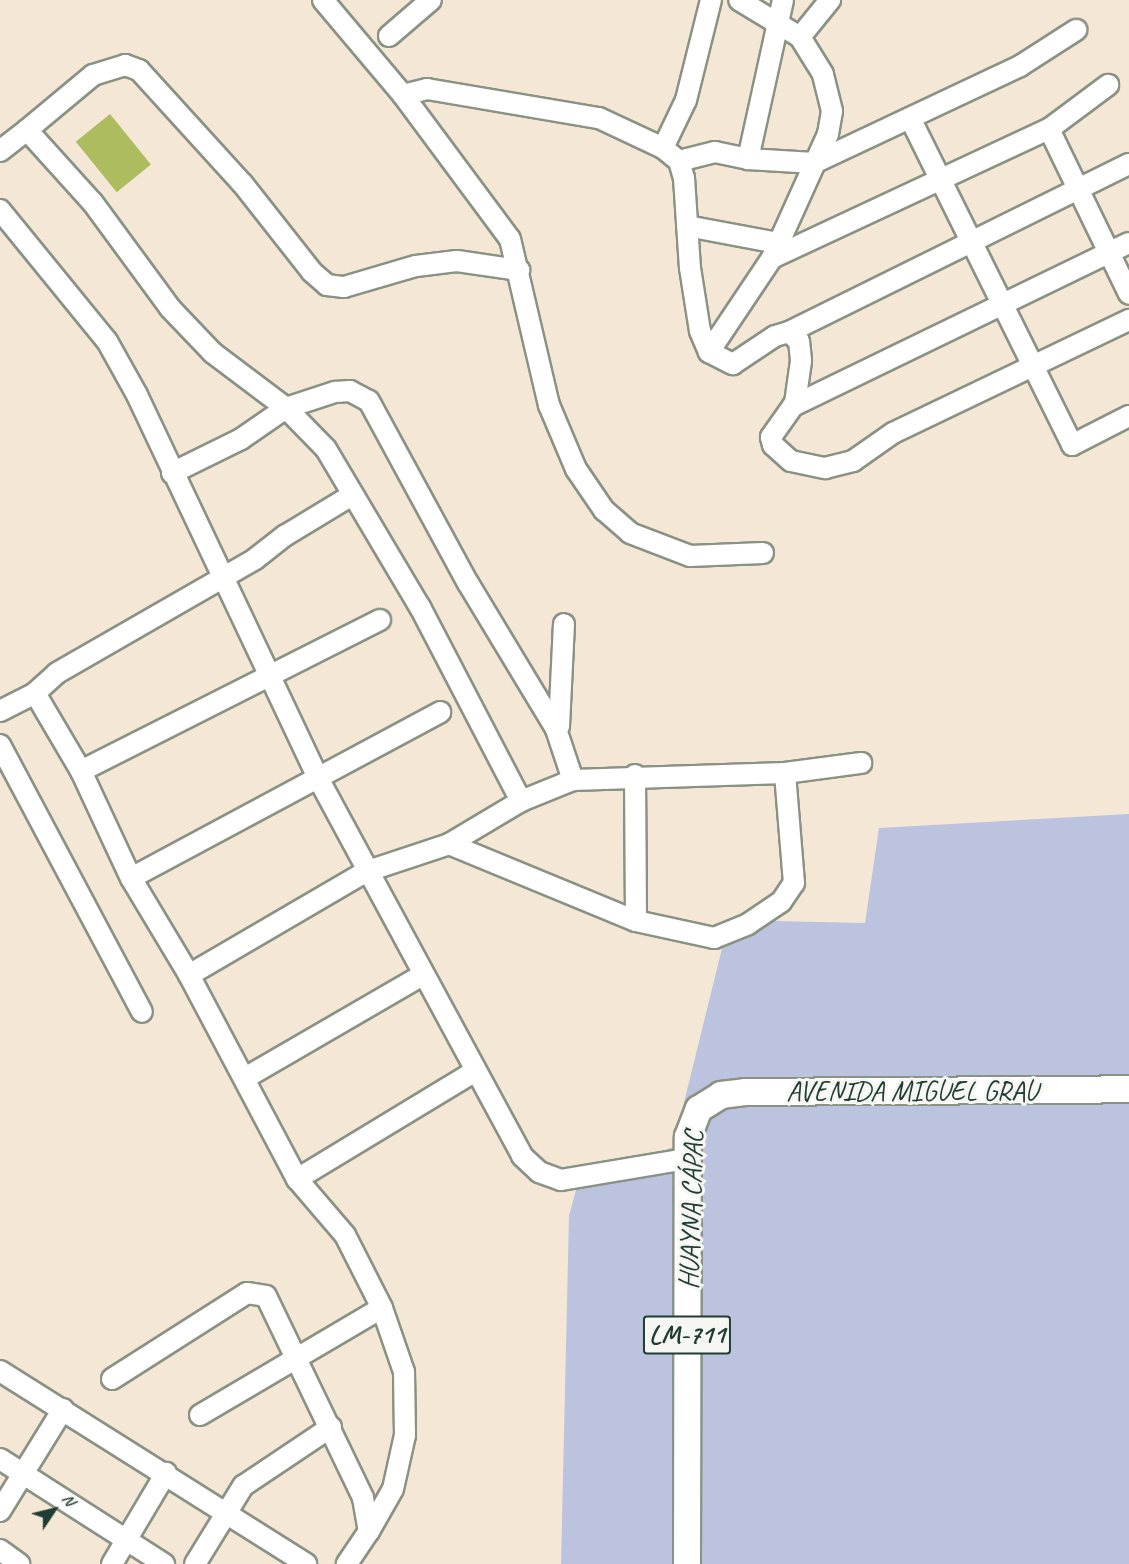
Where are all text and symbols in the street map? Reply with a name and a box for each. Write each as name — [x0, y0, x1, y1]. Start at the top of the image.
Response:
street label: AVENIDA MIGUEL GRAU — [786, 1074, 1038, 1108]
street label: HUAYNA CÁPAC — [671, 1130, 711, 1290]
road number: LM-711 — [642, 1311, 732, 1359]
north arrow — [24, 1480, 84, 1540]
text: N — [58, 1490, 80, 1509]

